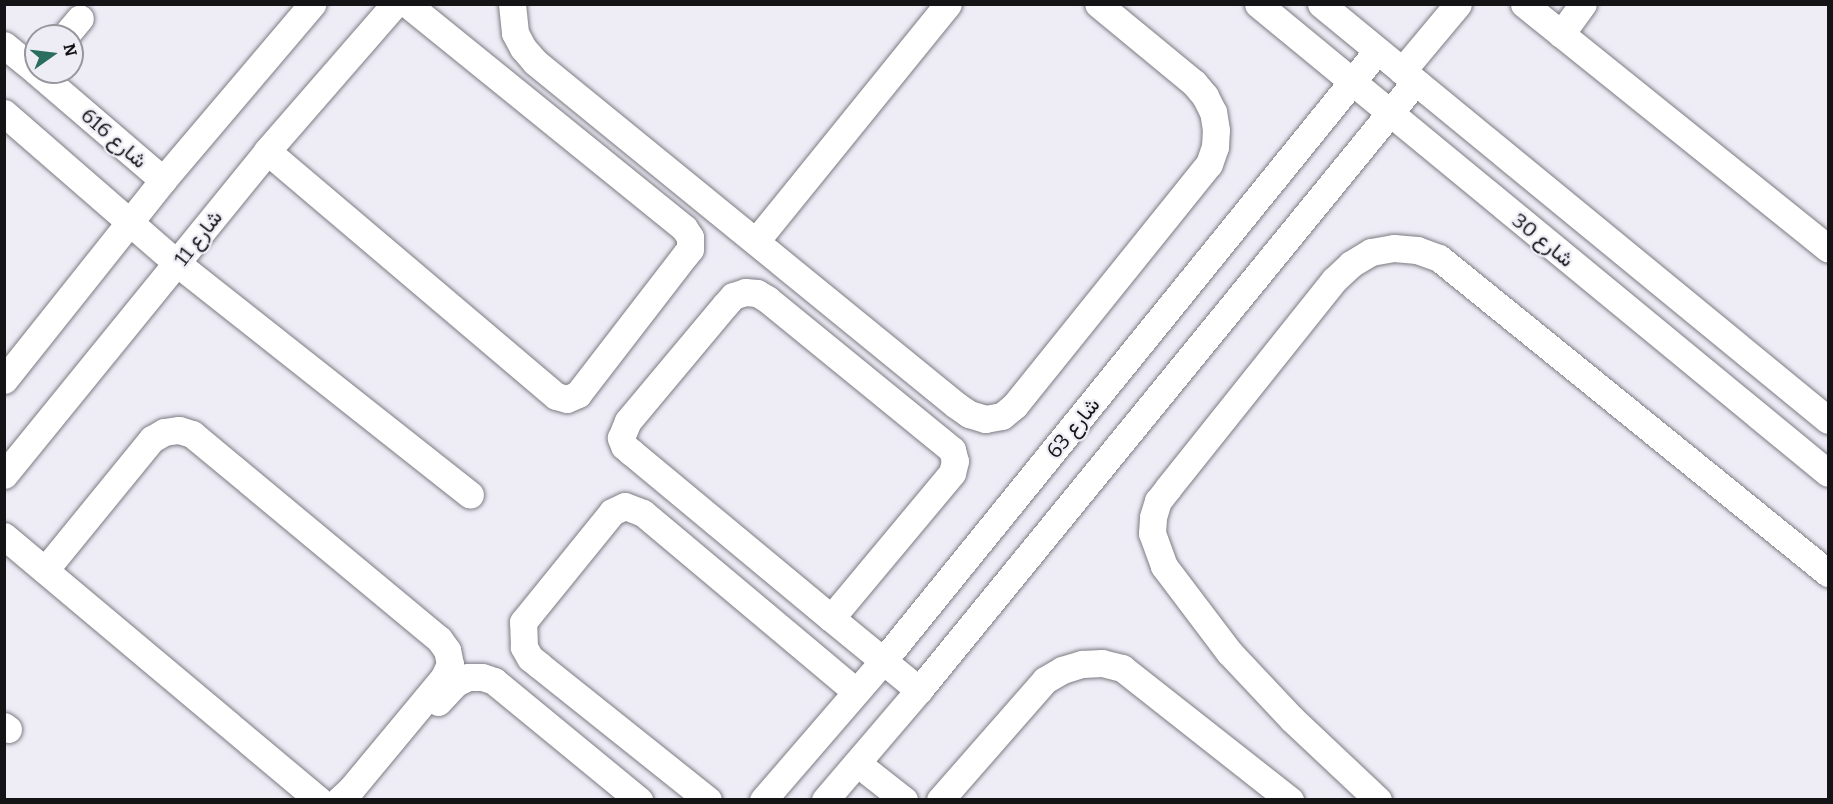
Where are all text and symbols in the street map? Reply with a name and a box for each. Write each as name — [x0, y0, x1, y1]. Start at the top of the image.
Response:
north arrow — [24, 24, 84, 84]
text: N — [59, 42, 81, 58]
street label: شارع 616 — [76, 102, 152, 174]
street label: شارع 11 — [169, 205, 227, 271]
street label: شارع 30 — [1507, 208, 1579, 272]
street label: شارع 63 — [1041, 393, 1105, 463]

